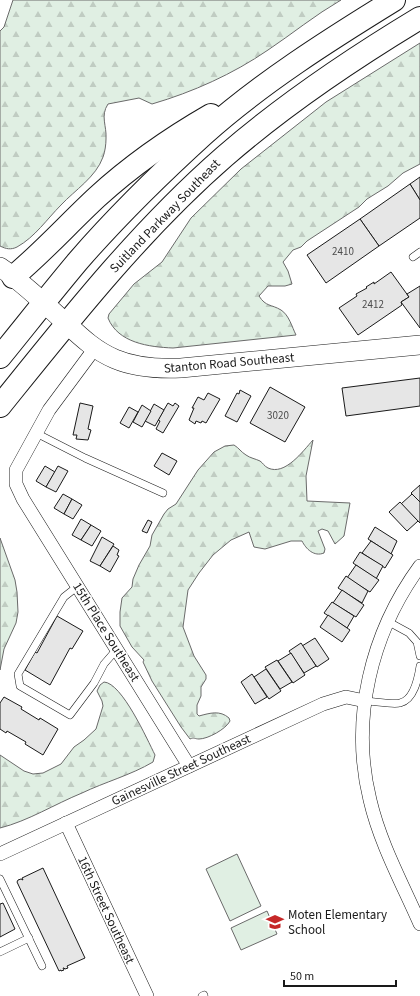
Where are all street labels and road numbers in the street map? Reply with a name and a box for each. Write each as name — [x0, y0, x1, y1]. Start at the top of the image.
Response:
street label: Suitland Parkway Southeast — [106, 155, 225, 277]
street label: Stanton Road Southeast — [163, 348, 296, 378]
street label: 15th Place Southeast — [68, 579, 144, 686]
street label: Gainesville Street Southeast — [108, 730, 254, 810]
street label: 16th Street Southeast — [73, 853, 139, 967]

